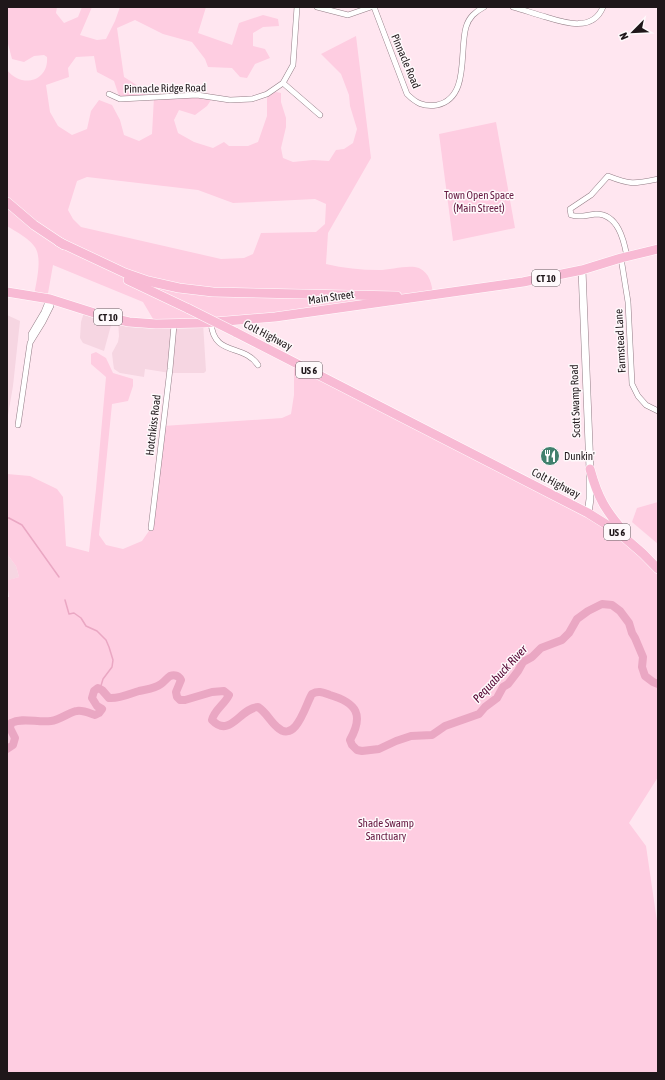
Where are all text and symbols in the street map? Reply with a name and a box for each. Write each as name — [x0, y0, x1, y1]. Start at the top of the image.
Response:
north arrow — [613, 12, 653, 52]
text: N — [617, 31, 631, 41]
street label: Pinnacle Road — [389, 32, 423, 90]
street label: Pinnacle Ridge Road — [124, 81, 206, 95]
park label: Town Open Space (Main Street) — [444, 189, 514, 214]
road number: CT 10 — [532, 270, 560, 286]
street label: Main Street — [307, 288, 355, 306]
road number: CT 10 — [94, 309, 122, 325]
street label: Farmstead Lane — [612, 309, 628, 373]
street label: Colt Highway — [242, 318, 295, 353]
road number: US 6 — [296, 362, 322, 378]
street label: Scott Swamp Road — [568, 364, 582, 438]
street label: Hotchkiss Road — [143, 394, 163, 456]
restaurant icon: Dunkin' — [539, 445, 561, 467]
place label: Dunkin' — [564, 450, 595, 462]
street label: Colt Highway — [530, 466, 583, 501]
road number: US 6 — [604, 524, 630, 540]
water label: Pequabuck River — [470, 642, 530, 706]
park label: Shade Swamp Sanctuary — [358, 817, 414, 842]

